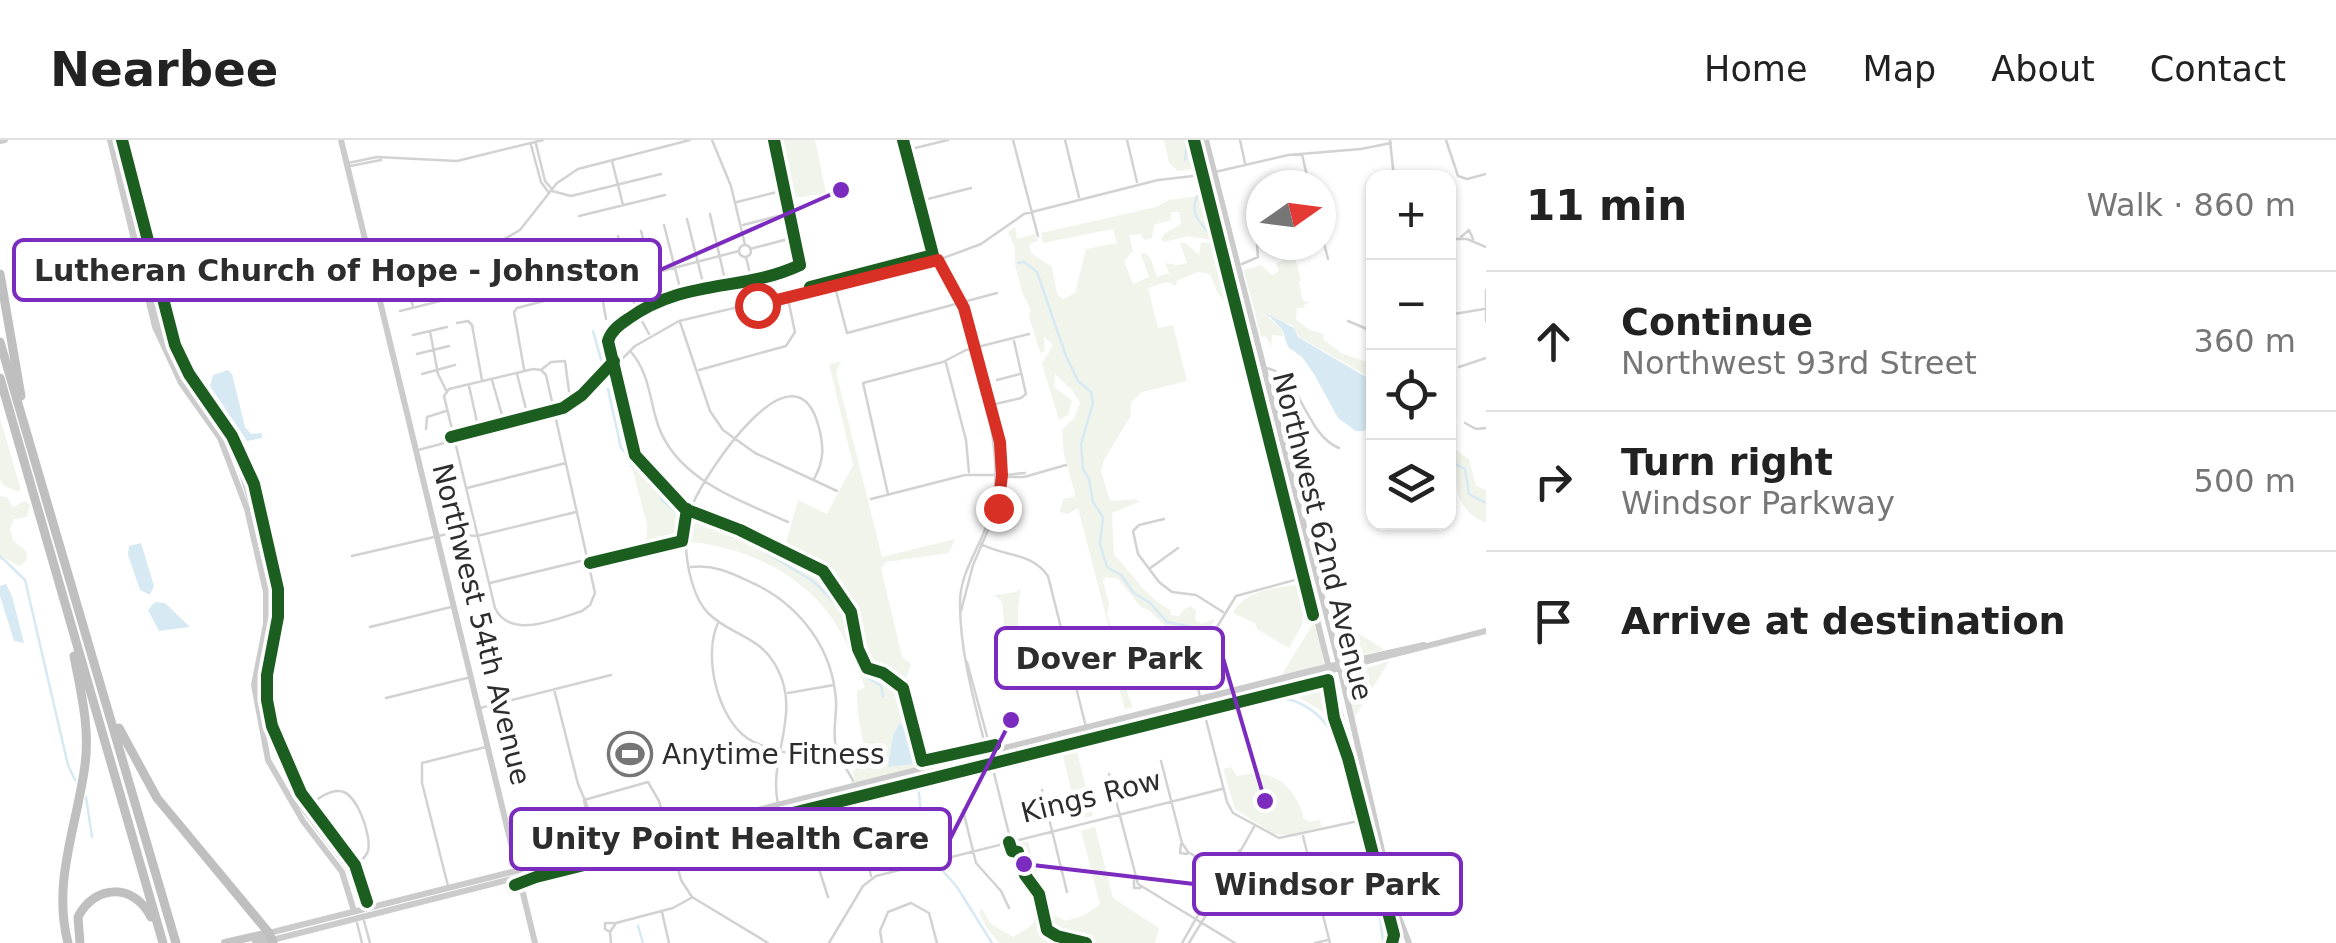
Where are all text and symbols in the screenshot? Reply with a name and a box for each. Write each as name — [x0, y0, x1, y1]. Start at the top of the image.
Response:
text: Nearbee — [50, 41, 278, 97]
text: Home — [1704, 49, 1807, 89]
text: Map — [1862, 49, 1936, 89]
text: About — [1991, 49, 2095, 89]
text: Contact — [2150, 49, 2286, 89]
north arrow — [1246, 170, 1336, 260]
map controls — [1366, 170, 1456, 530]
button: + — [1366, 170, 1456, 260]
text: 11 min — [1526, 181, 1687, 230]
text: Walk · 860 m — [2086, 186, 2296, 224]
callout: Lutheran Church of Hope - Johnston — [14, 240, 660, 300]
text: Lutheran Church of Hope - Johnston — [34, 253, 640, 288]
button: − — [1366, 260, 1456, 350]
route start — [735, 283, 781, 329]
text: Continue — [1621, 300, 1813, 344]
icon: ahead — [1526, 314, 1581, 369]
text: 360 m — [2194, 322, 2296, 360]
text: Northwest 93rd Street — [1621, 344, 1977, 382]
button: locate — [1366, 350, 1456, 440]
street label: Northwest 62nd Avenue — [1266, 369, 1379, 704]
button: layers — [1366, 440, 1456, 530]
text: Turn right — [1621, 440, 1833, 484]
icon: right — [1526, 454, 1581, 509]
street label: Northwest 54th Avenue — [426, 460, 537, 788]
text: 500 m — [2194, 462, 2296, 500]
text: Windsor Parkway — [1621, 484, 1895, 522]
route end — [976, 486, 1022, 532]
icon: arrive — [1526, 594, 1581, 649]
text: Arrive at destination — [1621, 599, 2066, 643]
callout: Dover Park — [996, 628, 1223, 688]
text: Dover Park — [1016, 641, 1203, 676]
sports icon: Anytime Fitness — [607, 731, 653, 777]
place label: Anytime Fitness — [662, 738, 885, 771]
street label: Kings Row — [1018, 763, 1165, 830]
callout: Unity Point Health Care — [511, 809, 950, 869]
text: Unity Point Health Care — [531, 821, 929, 856]
callout: Windsor Park — [1194, 854, 1461, 914]
text: Windsor Park — [1214, 867, 1441, 902]

